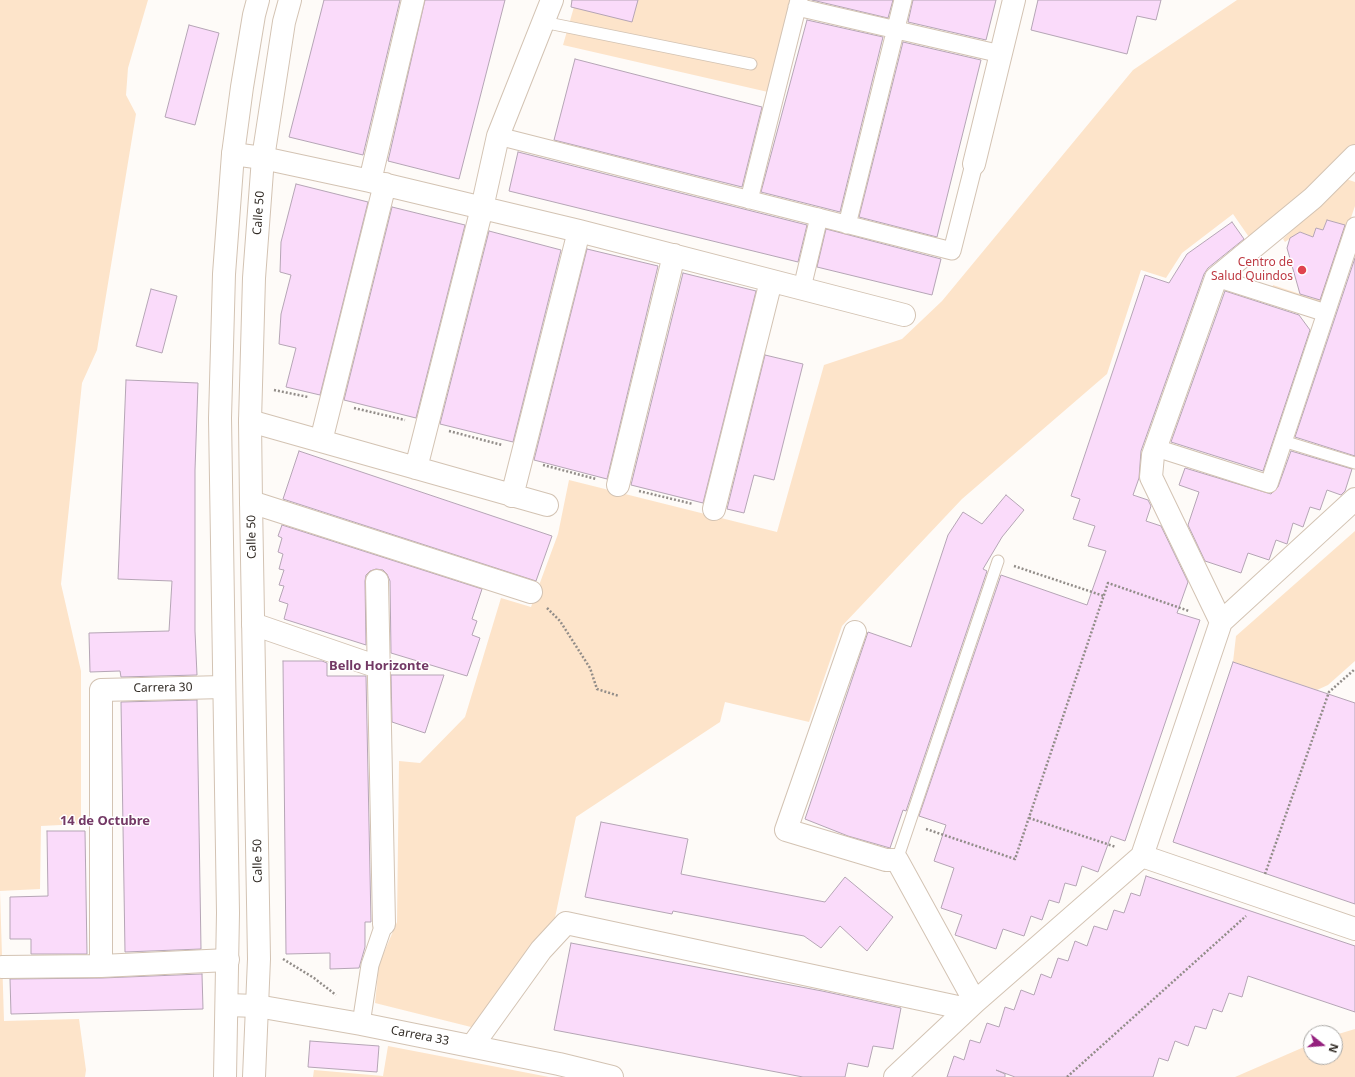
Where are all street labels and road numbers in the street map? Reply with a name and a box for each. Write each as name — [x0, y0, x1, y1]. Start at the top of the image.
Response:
street label: Calle 50 — [250, 190, 268, 236]
street label: Calle 50 — [244, 515, 260, 559]
street label: Carrera 30 — [133, 680, 193, 696]
street label: Calle 50 — [250, 839, 266, 883]
street label: Carrera 33 — [390, 1023, 450, 1049]

